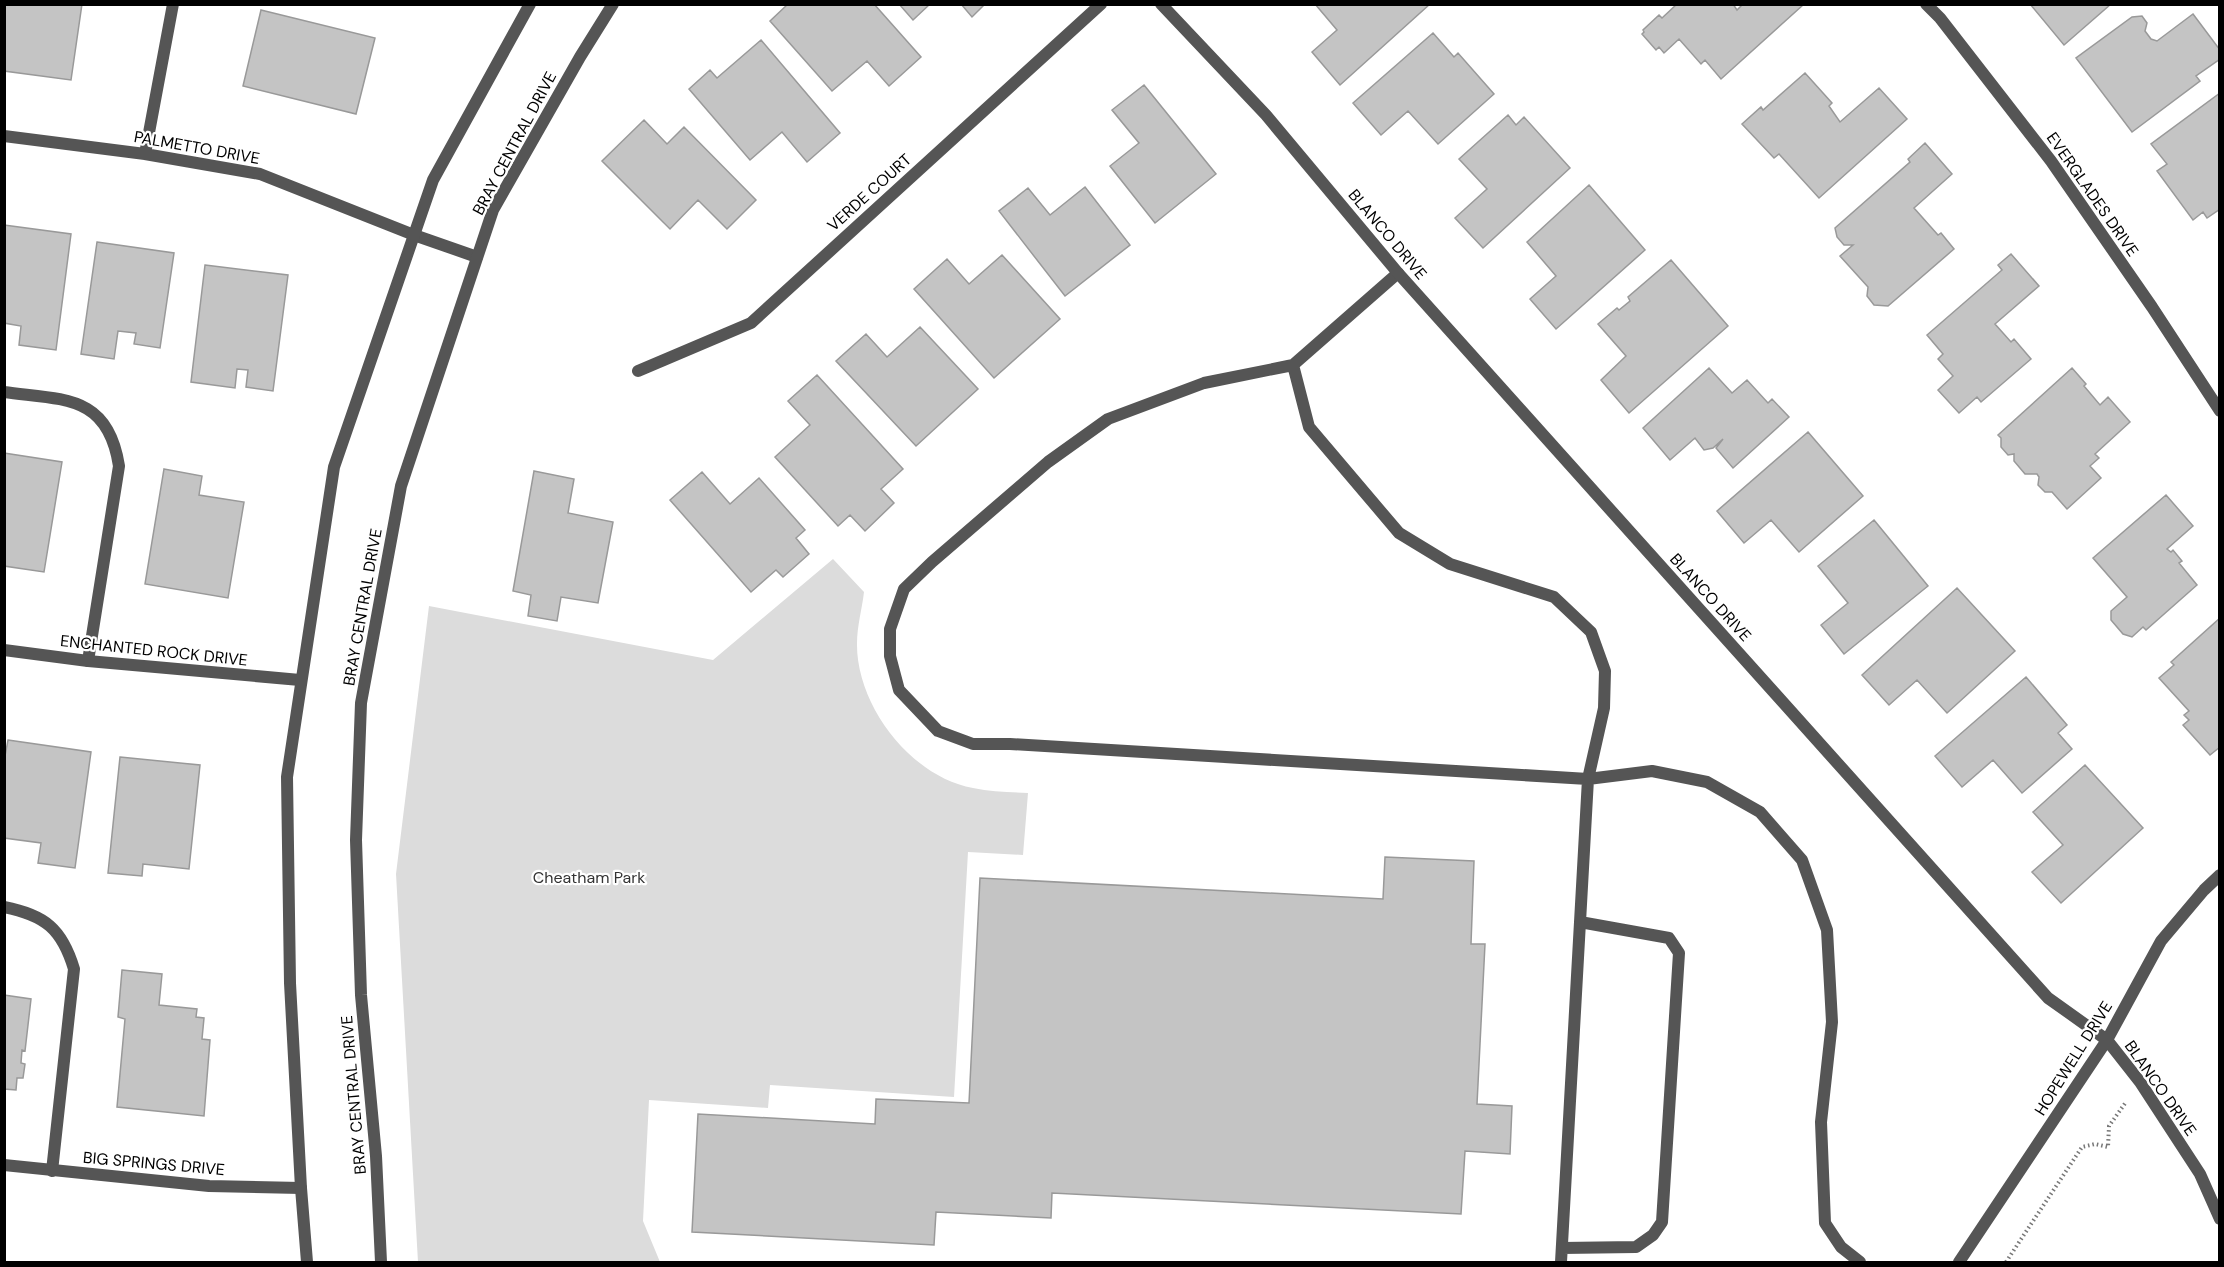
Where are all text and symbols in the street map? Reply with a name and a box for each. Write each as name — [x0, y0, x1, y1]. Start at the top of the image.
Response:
street label: BRAY CENTRAL DRIVE — [468, 68, 561, 219]
street label: PALMETTO DRIVE — [132, 126, 261, 169]
street label: EVERGLADES DRIVE — [2042, 128, 2143, 261]
street label: VERDE COURT — [823, 149, 916, 236]
street label: BLANCO DRIVE — [1344, 185, 1432, 284]
street label: BRAY CENTRAL DRIVE — [338, 527, 387, 687]
street label: BLANCO DRIVE — [1665, 549, 1756, 646]
street label: ENCHANTED ROCK DRIVE — [59, 630, 249, 671]
park label: Cheatham Park — [533, 867, 645, 888]
street label: HOPEWELL DRIVE — [2030, 997, 2117, 1119]
street label: BRAY CENTRAL DRIVE — [336, 1015, 371, 1175]
street label: BLANCO DRIVE — [2120, 1036, 2201, 1140]
street label: BIG SPRINGS DRIVE — [82, 1147, 226, 1180]

